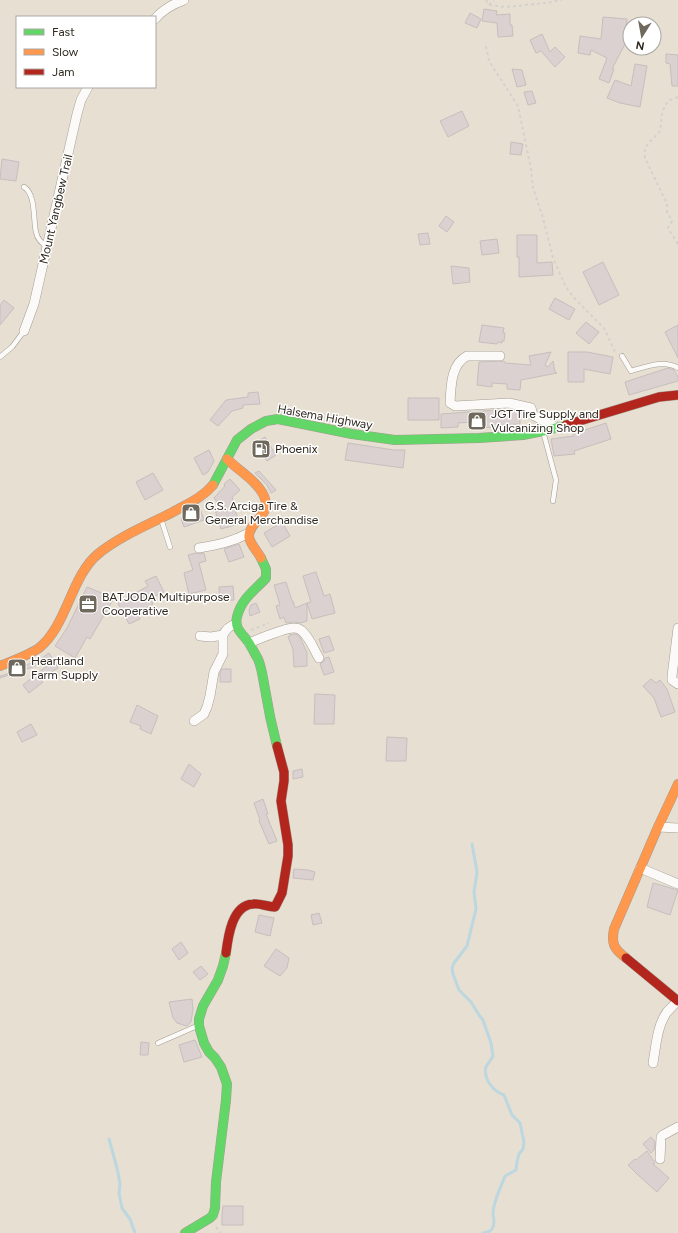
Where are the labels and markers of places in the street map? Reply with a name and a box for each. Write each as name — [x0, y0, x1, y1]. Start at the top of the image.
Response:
place label: JGT Tire Supply and Vulcanizing Shop — [491, 407, 599, 435]
shop icon: JGT Tire Supply and Vulcanizing Shop — [466, 410, 488, 432]
fuel station icon: Phoenix — [250, 438, 272, 460]
place label: Phoenix — [275, 442, 318, 456]
place label: G.S. Arciga Tire & General Merchandise — [205, 499, 319, 527]
shop icon: G.S. Arciga Tire & General Merchandise — [180, 502, 202, 524]
place label: BATJODA Multipurpose Cooperative — [102, 590, 230, 618]
office icon: BATJODA Multipurpose Cooperative — [77, 593, 99, 615]
place label: Heartland Farm Supply — [31, 654, 99, 682]
shop icon: Heartland Farm Supply — [6, 657, 28, 679]

